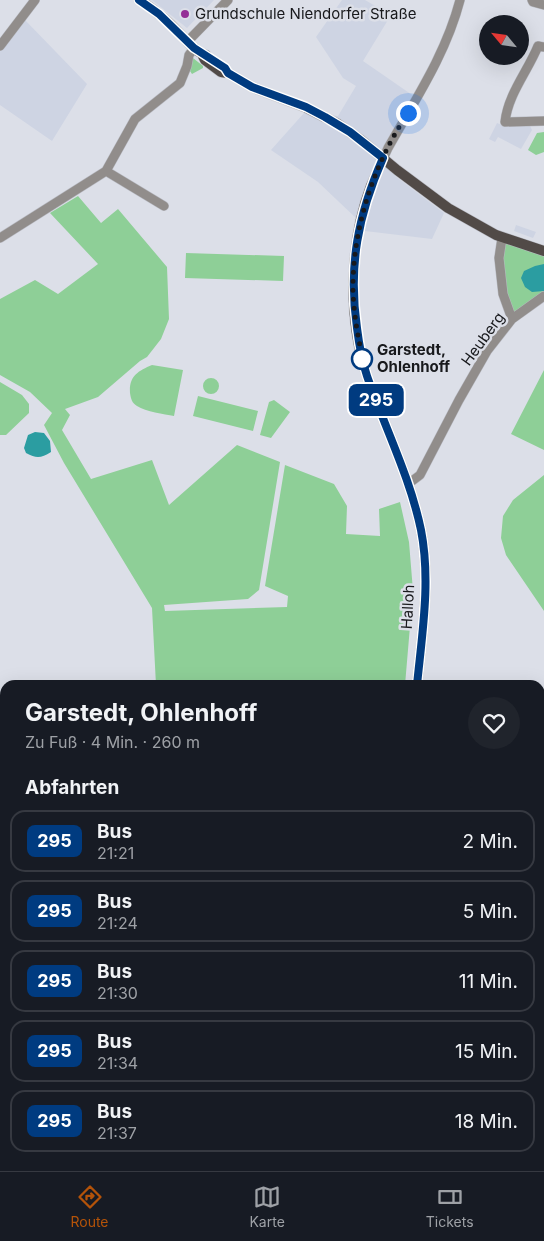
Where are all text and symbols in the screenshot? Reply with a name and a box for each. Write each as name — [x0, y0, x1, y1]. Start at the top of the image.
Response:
place label: Grundschule Niendorfer Straße — [195, 4, 417, 23]
marker: Grundschule Niendorfer Straße — [179, 8, 191, 20]
north arrow — [479, 15, 529, 65]
map controls — [479, 15, 529, 65]
your location — [396, 101, 421, 126]
street label: Heuberg — [457, 308, 508, 369]
place label: Garstedt, Ohlenhoff — [377, 340, 450, 376]
marker: Garstedt, Ohlenhoff — [351, 348, 373, 370]
line badge: 295 — [347, 384, 405, 416]
text: 295 — [359, 389, 393, 410]
street label: Halloh — [397, 584, 418, 630]
button: heart — [468, 697, 520, 749]
text: Garstedt, Ohlenhoff — [25, 698, 257, 727]
text: Zu Fuß · 4 Min. · 260 m — [25, 732, 200, 752]
text: Abfahrten — [25, 776, 119, 799]
text: Bus — [97, 820, 132, 843]
text: 295 — [37, 830, 72, 851]
text: 2 Min. — [463, 830, 518, 853]
text: 21:21 — [97, 843, 134, 863]
text: Bus — [97, 890, 132, 913]
text: 295 — [37, 900, 72, 921]
text: 5 Min. — [463, 900, 518, 923]
text: 21:24 — [97, 913, 138, 933]
text: Bus — [97, 960, 132, 983]
text: 295 — [37, 970, 72, 991]
text: 11 Min. — [459, 970, 518, 993]
text: 21:30 — [97, 983, 138, 1003]
text: Bus — [97, 1030, 132, 1053]
text: 295 — [37, 1040, 72, 1061]
text: 15 Min. — [455, 1040, 518, 1063]
text: 21:34 — [97, 1053, 138, 1073]
text: Bus — [97, 1100, 132, 1123]
text: 295 — [37, 1110, 72, 1131]
text: 18 Min. — [455, 1110, 518, 1133]
text: 21:37 — [97, 1123, 137, 1143]
tab: Route — [70, 1183, 109, 1230]
tab: Karte — [249, 1183, 285, 1230]
tab: Tickets — [426, 1183, 474, 1230]

